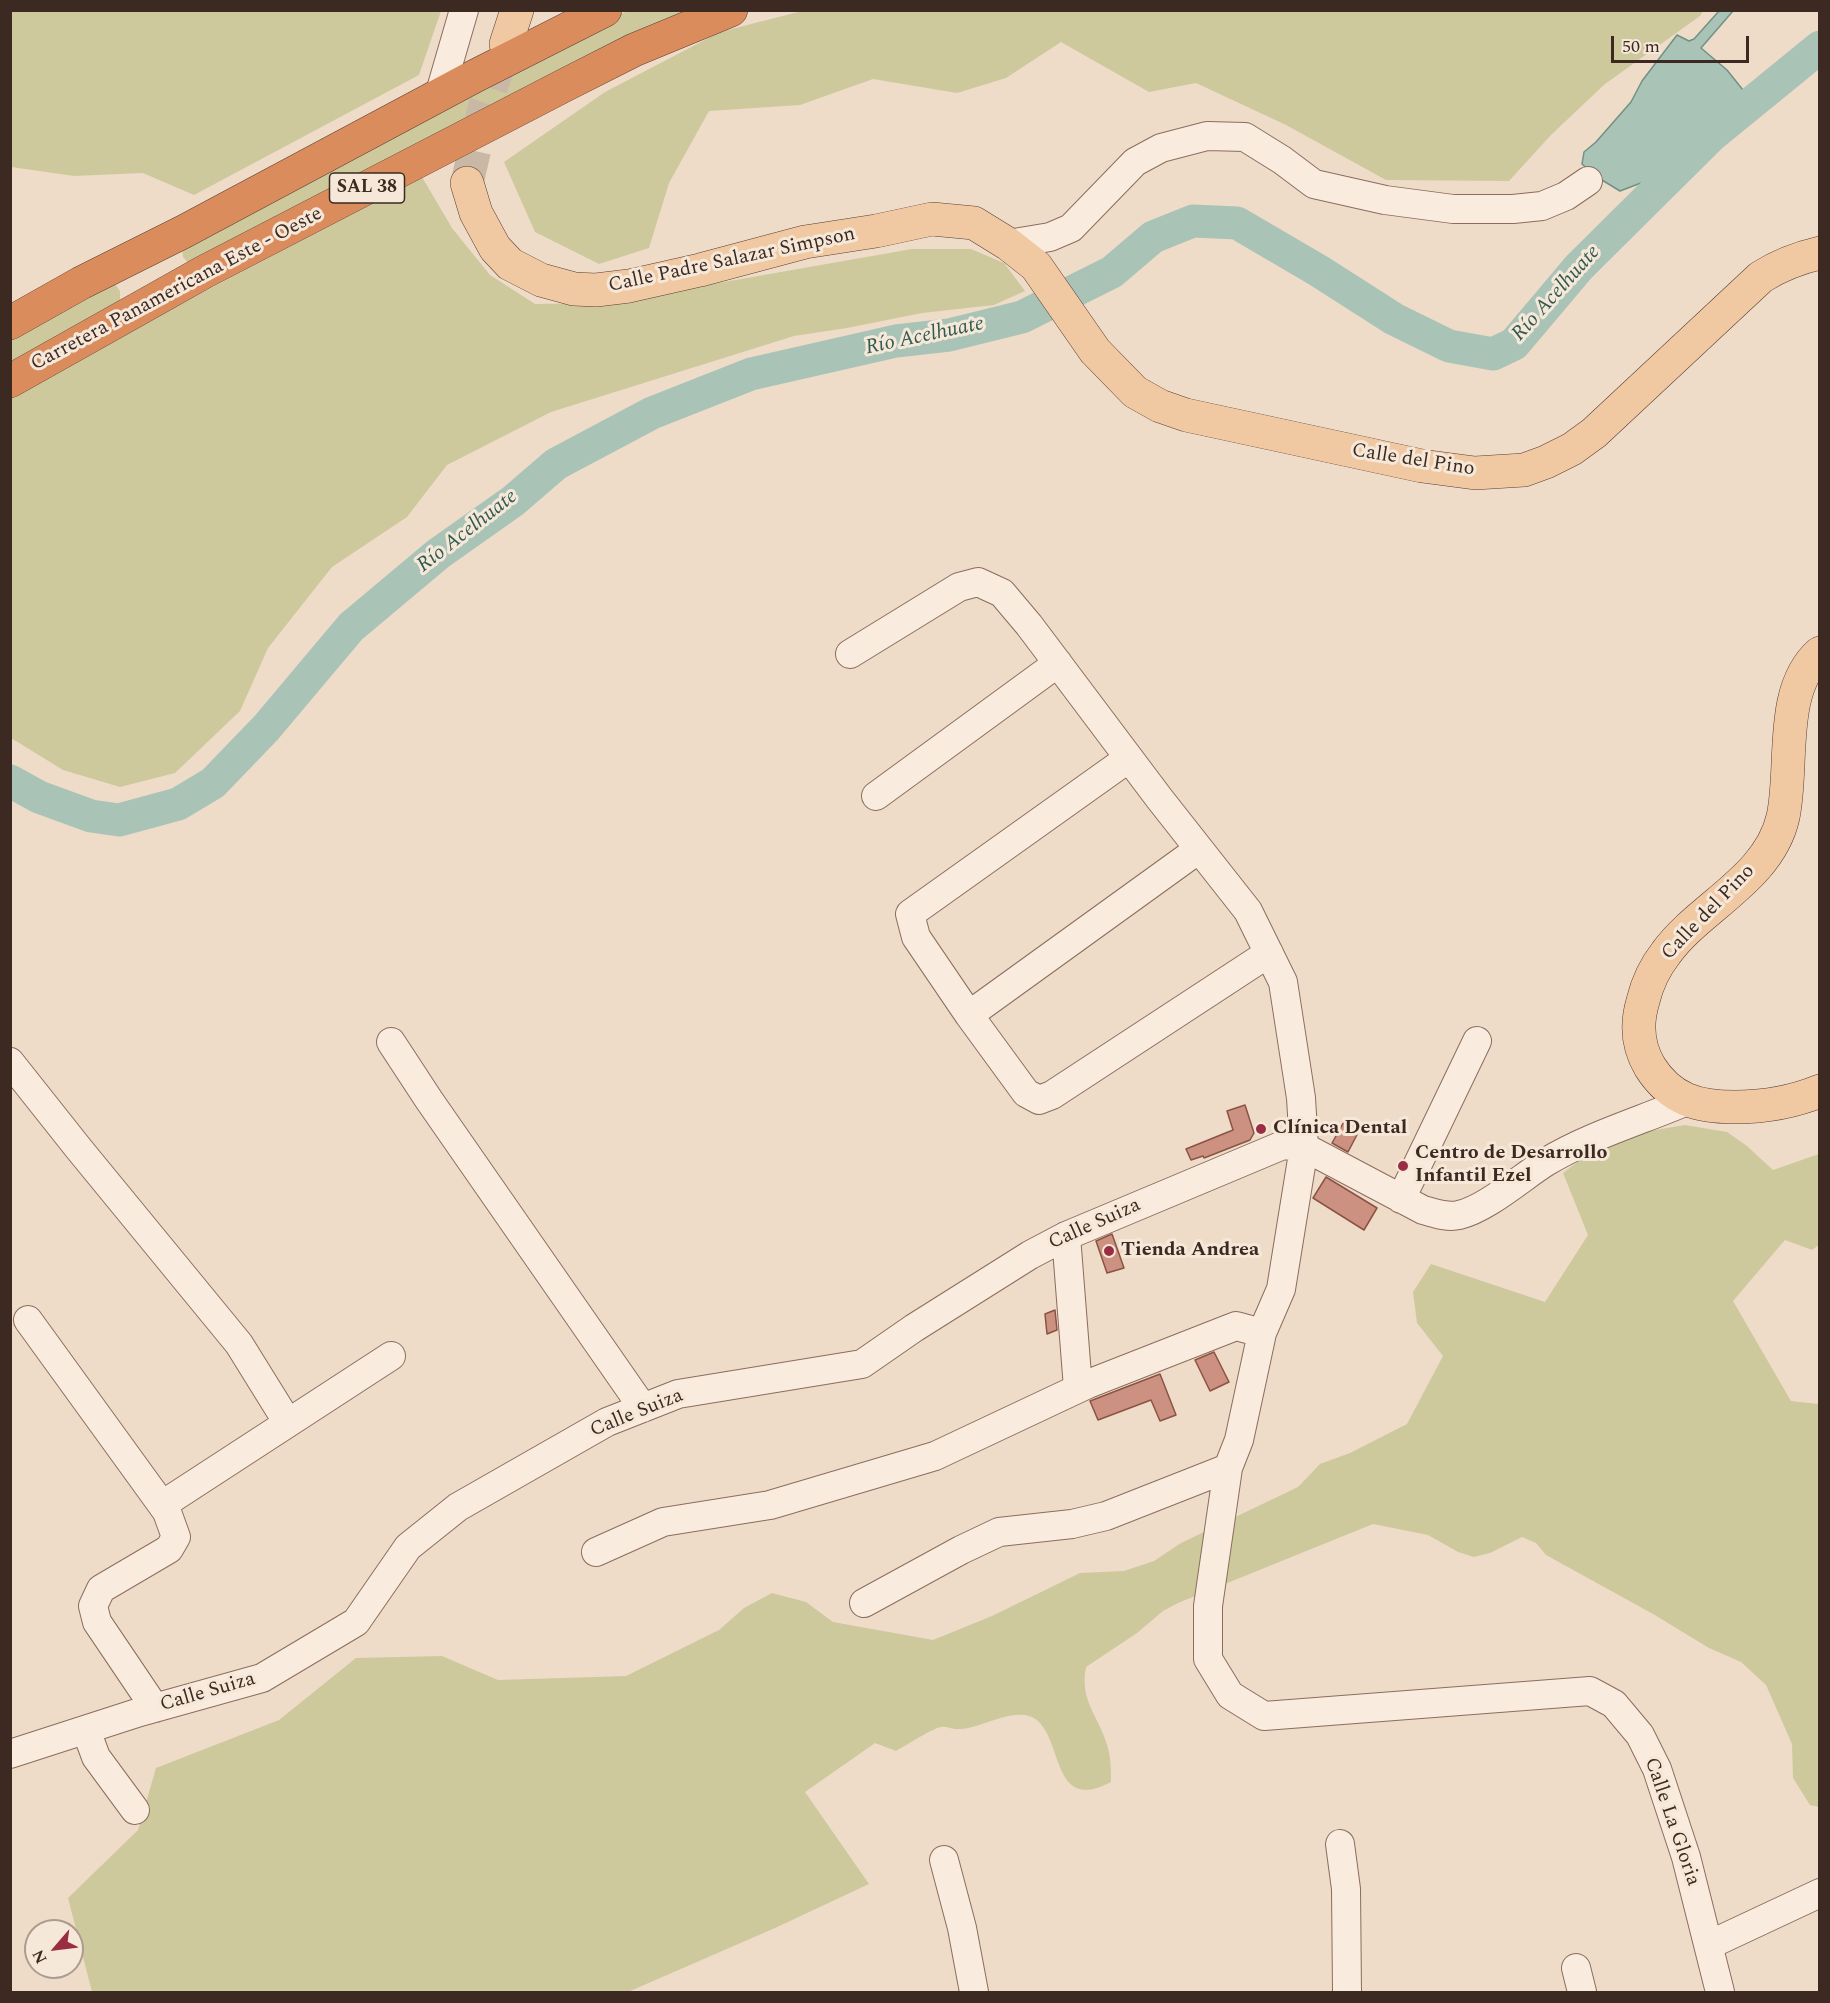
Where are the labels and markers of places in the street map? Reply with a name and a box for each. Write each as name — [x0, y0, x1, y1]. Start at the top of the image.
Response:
place label: Clínica Dental — [1273, 1117, 1407, 1141]
marker: Clínica Dental — [1254, 1122, 1268, 1136]
place label: Centro de Desarrollo Infantil Ezel — [1415, 1142, 1607, 1189]
marker: Centro de Desarrollo Infantil Ezel — [1396, 1159, 1410, 1173]
place label: Tienda Andrea — [1121, 1239, 1259, 1263]
marker: Tienda Andrea — [1102, 1244, 1116, 1258]

